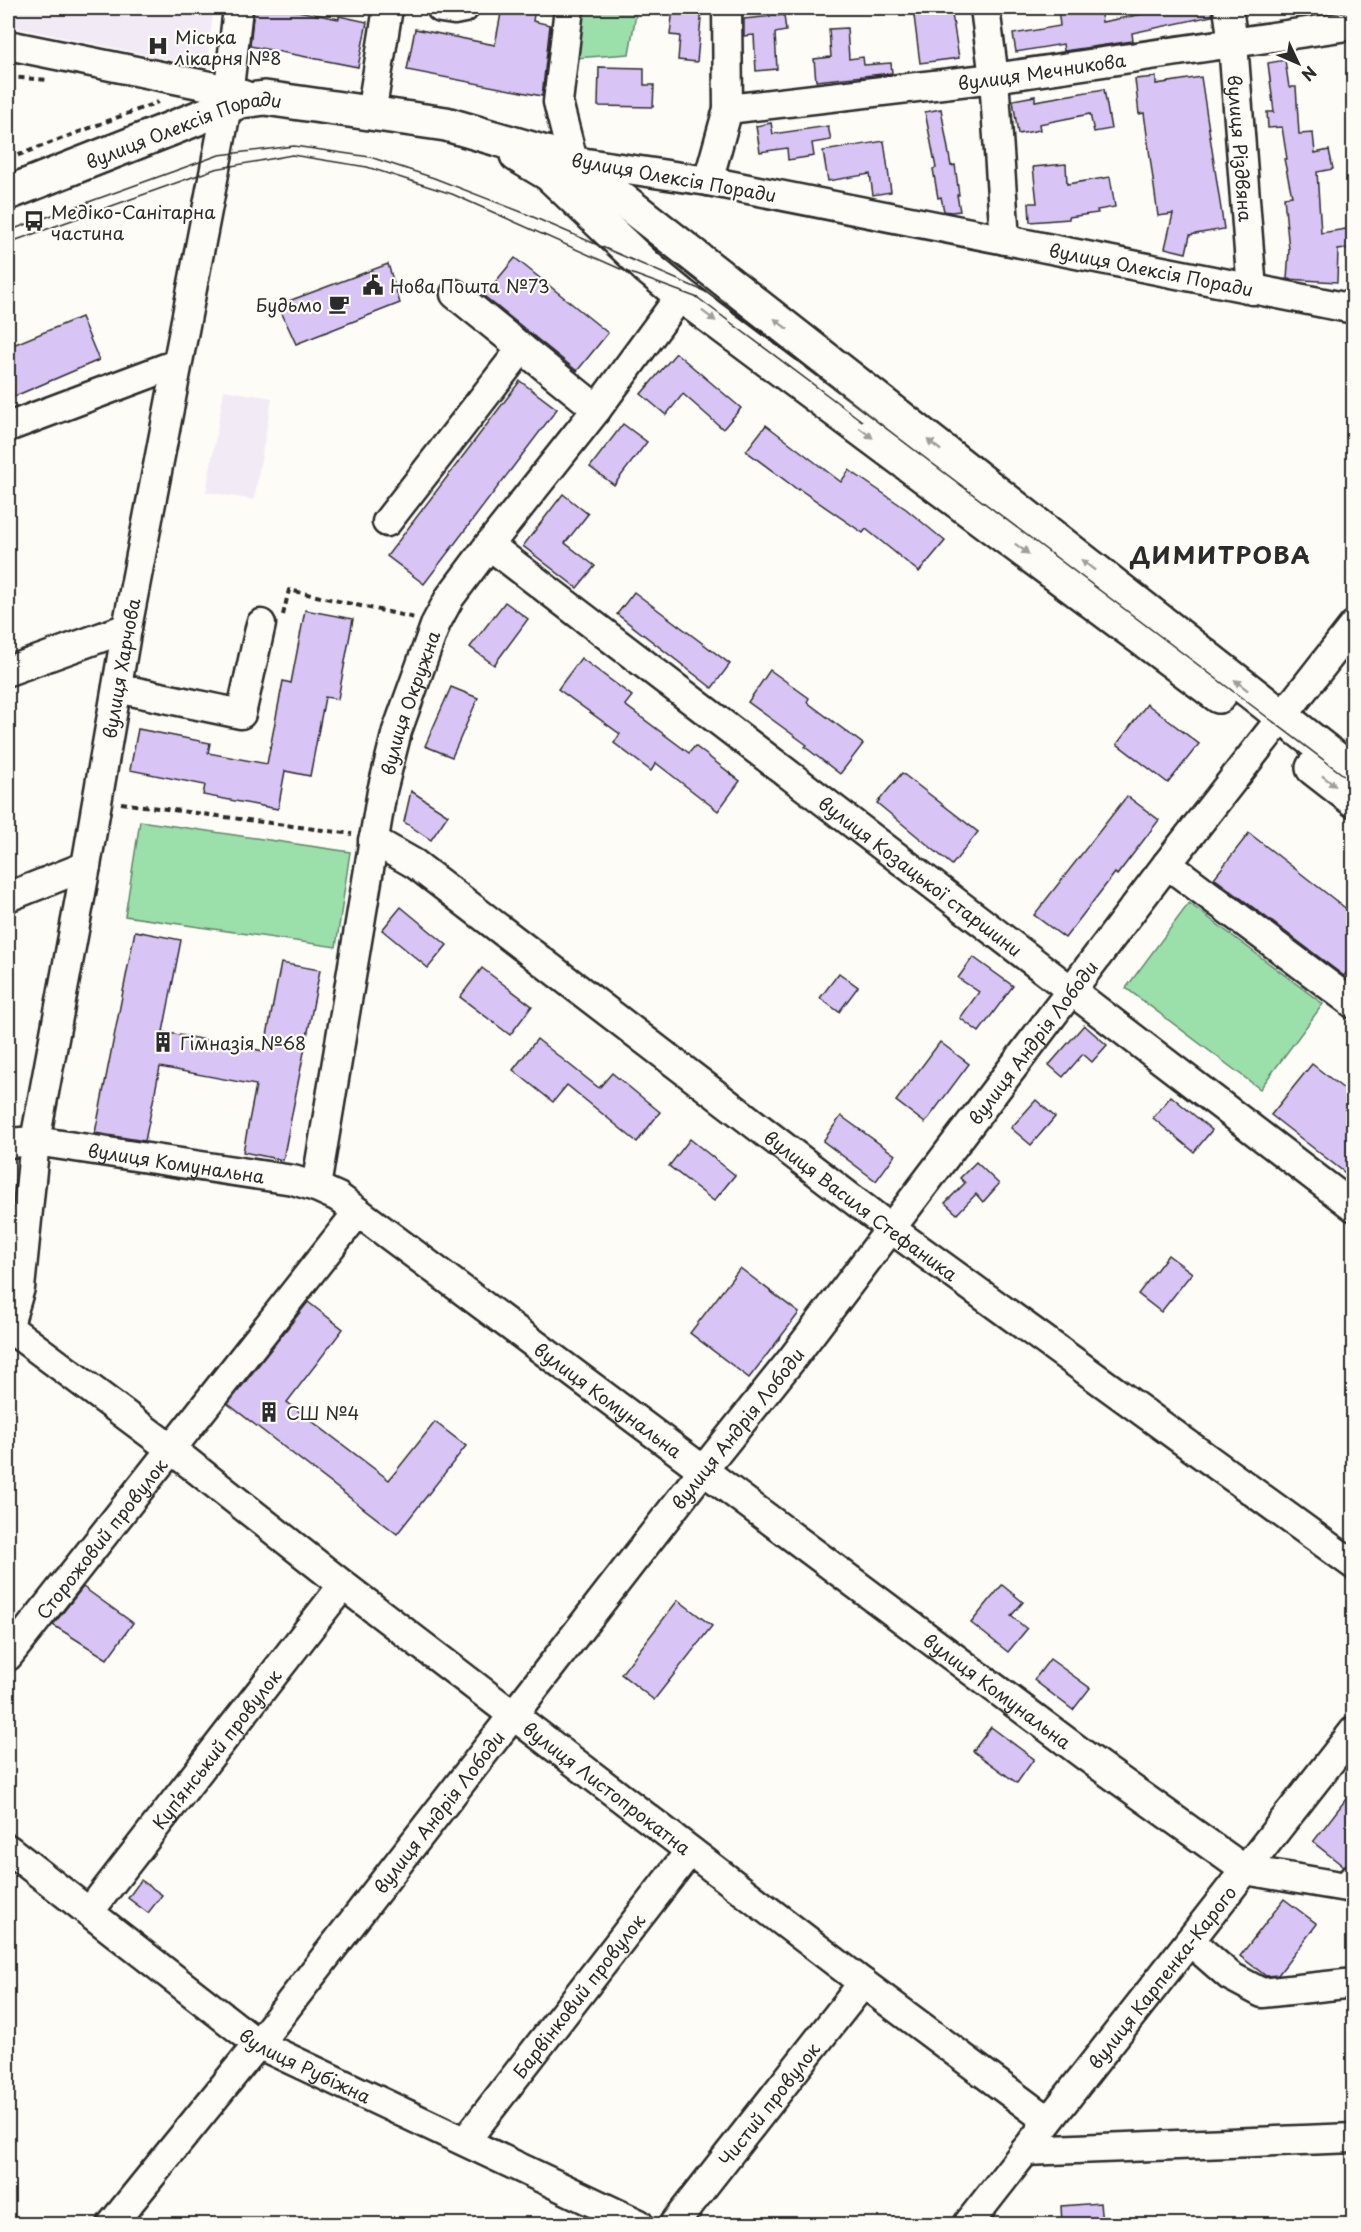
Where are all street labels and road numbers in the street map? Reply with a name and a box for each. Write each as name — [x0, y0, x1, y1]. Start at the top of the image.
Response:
street label: вулиця Мечникова — [956, 45, 1128, 96]
street label: вулиця Різдвяна — [1222, 74, 1260, 223]
street label: вулиця Олексія Поради — [81, 84, 284, 175]
street label: вулиця Олексія Поради — [569, 146, 779, 208]
street label: вулиця Олексія Поради — [1047, 235, 1256, 302]
street label: вулиця Харчова — [95, 595, 146, 741]
street label: вулиця Окружна — [373, 626, 446, 778]
street label: вулиця Козацької старшини — [813, 789, 1029, 962]
street label: вулиця Андрія Лободи — [961, 954, 1103, 1130]
street label: вулиця Василя Стефаника — [759, 1123, 964, 1287]
street label: вулиця Комунальна — [86, 1136, 267, 1189]
street label: вулиця Комунальна — [529, 1335, 689, 1464]
street label: вулиця Андрія Лободи — [664, 1342, 810, 1515]
street label: Сторожовий провулок — [29, 1452, 173, 1624]
street label: вулиця Комунальна — [918, 1626, 1078, 1755]
street label: Куп’янський провулок — [145, 1663, 287, 1834]
street label: вулиця Листопрокатна — [518, 1714, 698, 1861]
street label: вулиця Андрія Лободи — [366, 1724, 510, 1899]
street label: вулиця Карпенка-Карого — [1081, 1879, 1242, 2074]
street label: Барвінковий провулок — [506, 1907, 651, 2083]
street label: вулиця Рубіжна — [234, 2021, 376, 2109]
street label: Чистий провулок — [711, 2036, 826, 2171]

